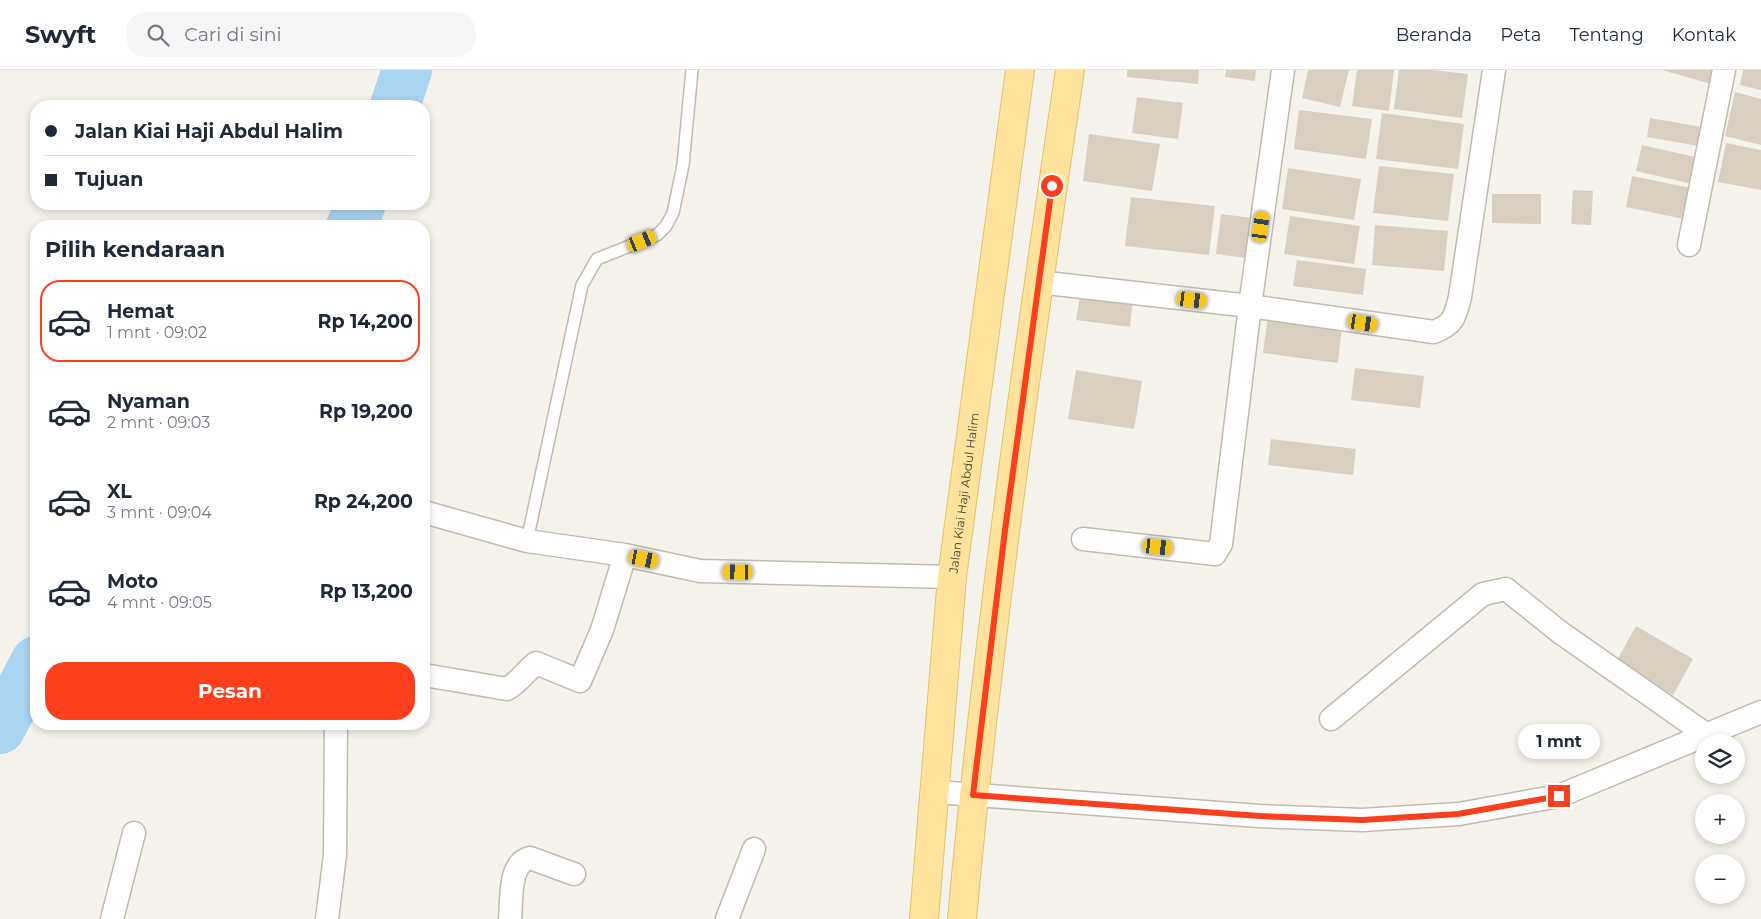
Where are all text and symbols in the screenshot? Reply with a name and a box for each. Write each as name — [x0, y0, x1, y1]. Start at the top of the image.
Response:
search box — [126, 12, 476, 57]
text: Swyft — [25, 20, 96, 49]
icon: search — [144, 21, 172, 49]
text: Cari di sini — [184, 23, 282, 46]
text: Beranda — [1396, 24, 1472, 46]
text: Peta — [1500, 24, 1541, 46]
text: Tentang — [1569, 24, 1644, 46]
text: Kontak — [1672, 24, 1736, 46]
text: Jalan Kiai Haji Abdul Halim — [75, 120, 343, 143]
text: Tujuan — [75, 168, 143, 191]
route start — [1041, 175, 1063, 197]
car — [1251, 211, 1270, 243]
car — [625, 228, 658, 254]
text: Pilih kendaraan — [45, 236, 225, 263]
car — [1176, 291, 1207, 309]
icon: car — [47, 299, 92, 344]
text: Hemat — [107, 300, 174, 323]
text: Rp 14,200 — [317, 310, 413, 333]
car — [1347, 313, 1378, 333]
text: 1 mnt · 09:02 — [107, 323, 207, 342]
icon: car — [47, 389, 92, 434]
text: Nyaman — [107, 390, 190, 413]
text: Rp 19,200 — [319, 400, 413, 423]
street label: Jalan Kiai Haji Abdul Halim — [945, 412, 981, 575]
text: 2 mnt · 09:03 — [107, 413, 210, 432]
icon: car — [47, 479, 92, 524]
text: XL — [107, 480, 132, 503]
text: Rp 24,200 — [314, 490, 413, 513]
text: 3 mnt · 09:04 — [107, 503, 212, 522]
car — [1142, 538, 1173, 556]
car — [627, 549, 660, 569]
car — [722, 564, 753, 580]
icon: car — [47, 569, 92, 614]
text: Moto — [107, 570, 158, 593]
text: Rp 13,200 — [320, 580, 413, 603]
text: 4 mnt · 09:05 — [107, 593, 212, 612]
button: Pesan — [45, 662, 415, 720]
callout: 1 mnt — [1518, 724, 1600, 758]
text: 1 mnt — [1536, 732, 1582, 751]
map controls — [1695, 734, 1745, 904]
button: layers — [1695, 734, 1745, 784]
route end — [1548, 785, 1570, 807]
button: + — [1695, 794, 1745, 844]
button: − — [1695, 854, 1745, 904]

